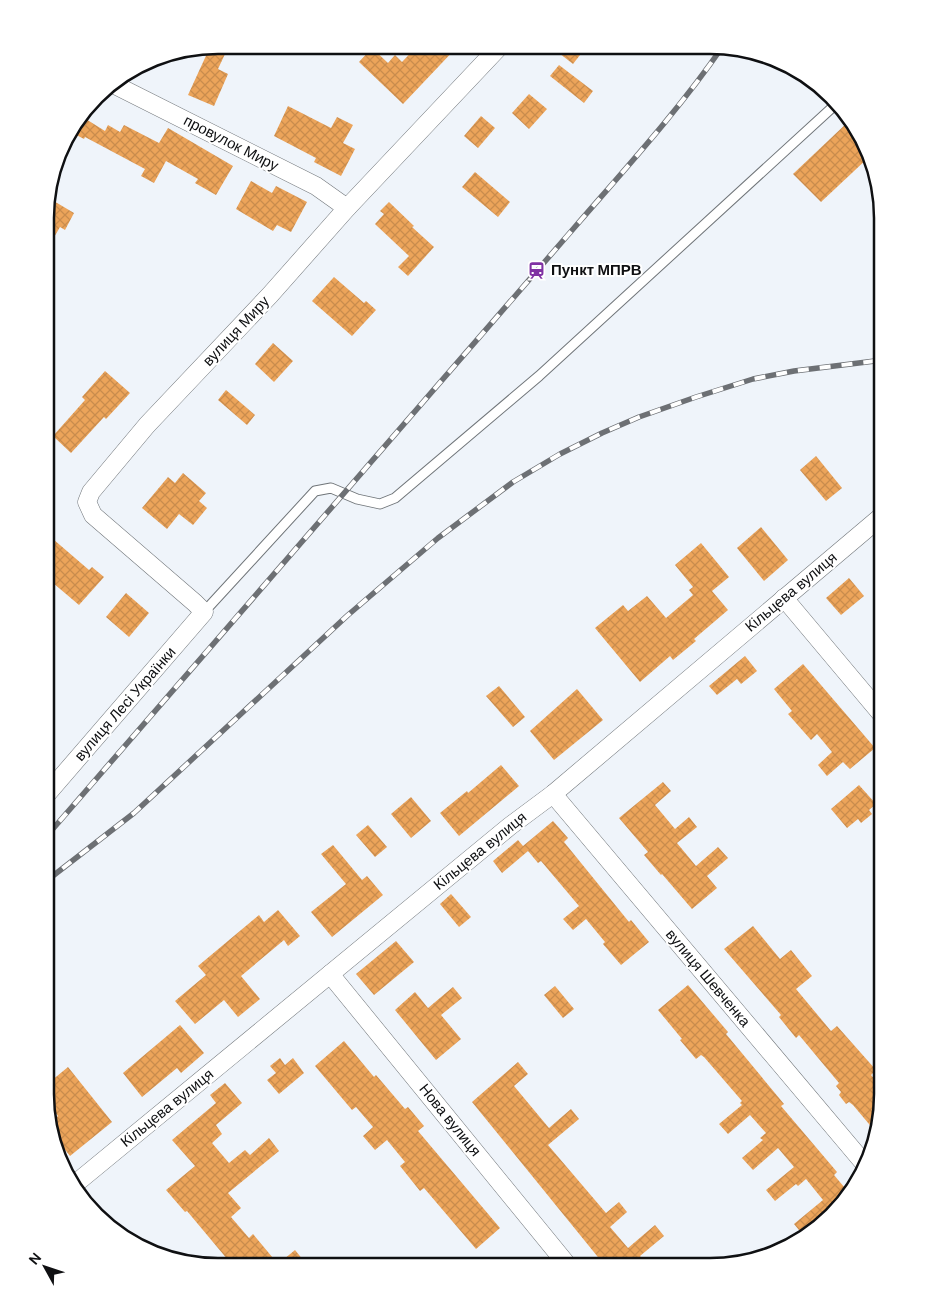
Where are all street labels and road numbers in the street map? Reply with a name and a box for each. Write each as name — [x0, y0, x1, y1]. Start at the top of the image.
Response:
street label: провулок Миру — [180, 110, 282, 176]
street label: вулиця Миру — [198, 291, 274, 370]
street label: Кільцева вулиця — [741, 548, 841, 636]
street label: вулиця Лесі Українки — [70, 643, 180, 765]
street label: Кільцева вулиця — [429, 807, 531, 895]
street label: вулиця Шевченка — [661, 925, 755, 1032]
street label: Кільцева вулиця — [116, 1064, 218, 1152]
street label: Нова вулиця — [415, 1080, 485, 1160]

